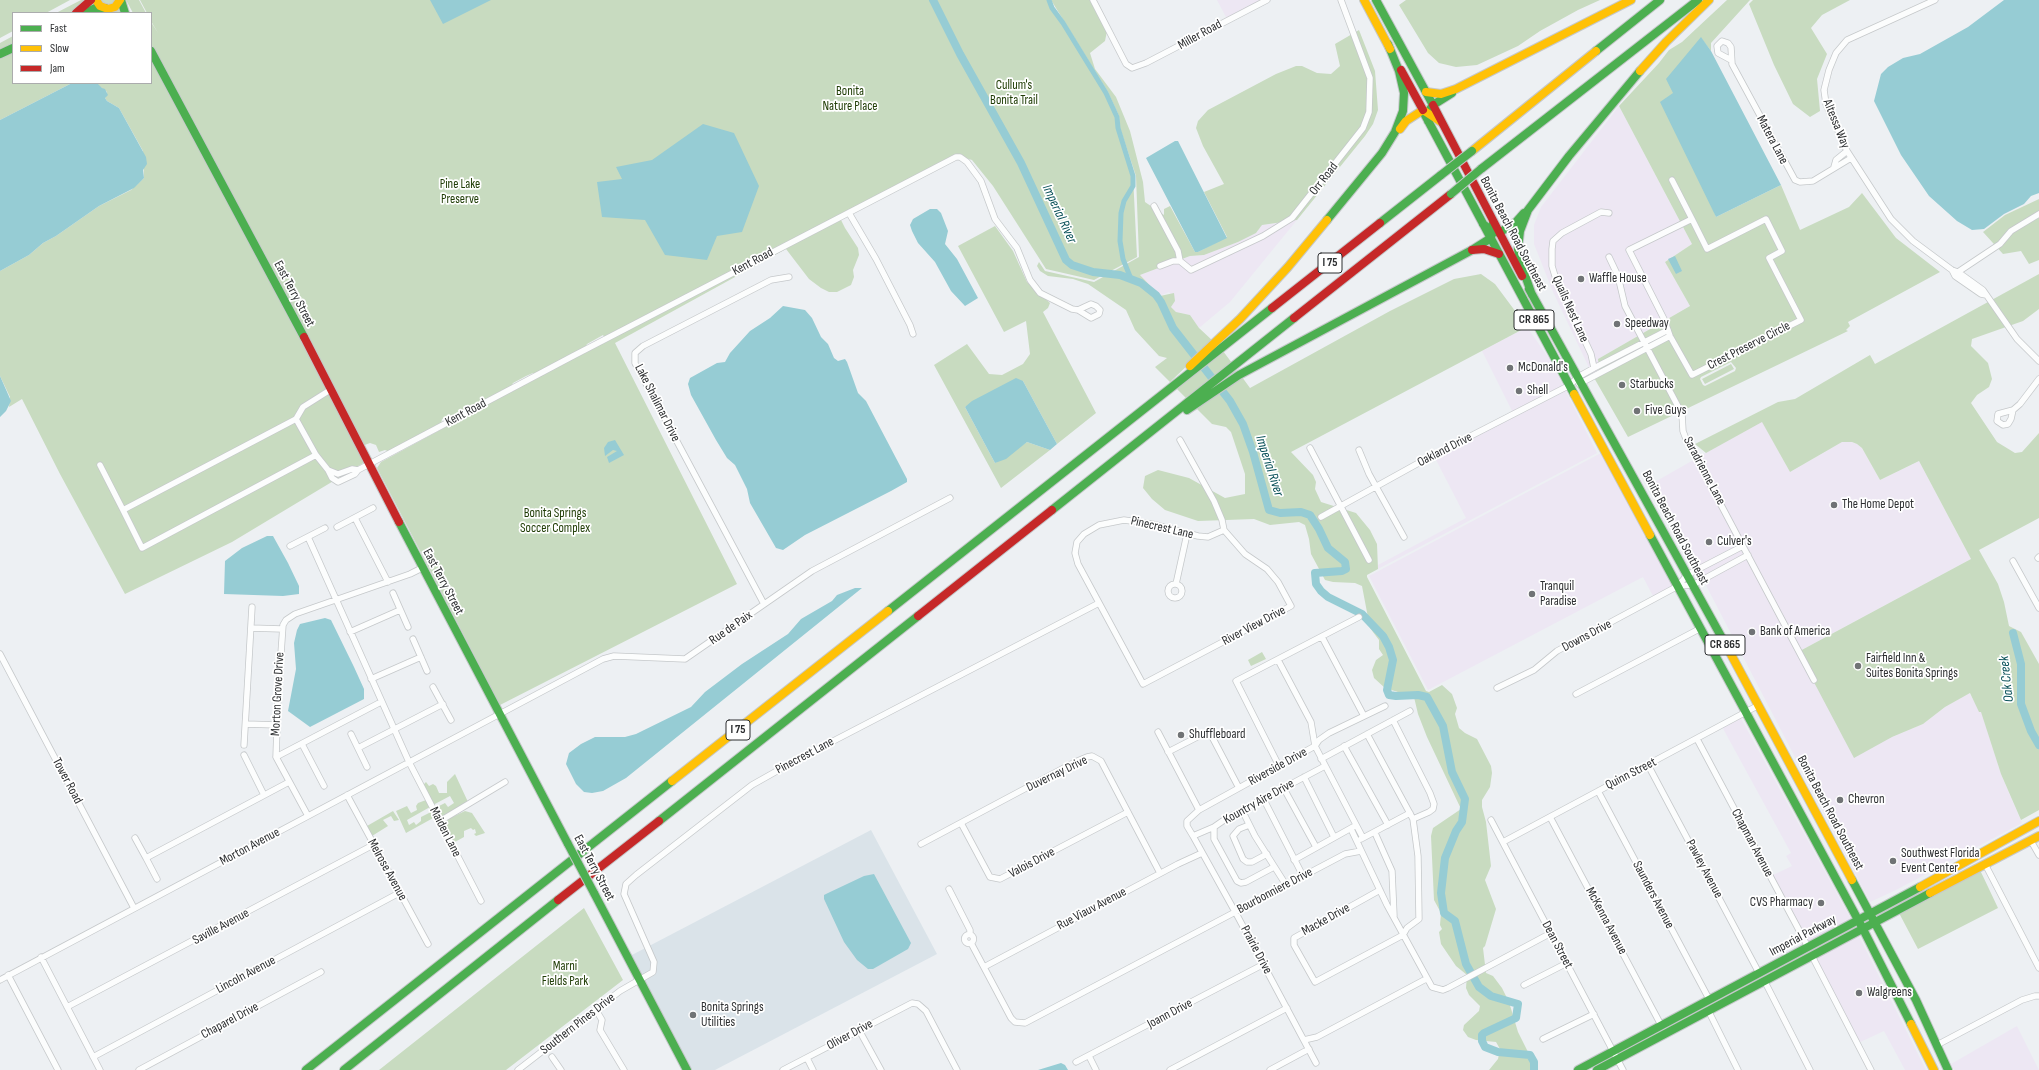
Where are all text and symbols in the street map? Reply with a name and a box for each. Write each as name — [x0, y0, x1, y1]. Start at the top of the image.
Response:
legend — [12, 12, 152, 84]
street label: Miller Road — [1175, 17, 1225, 53]
text: Fast — [50, 21, 67, 36]
text: Slow — [50, 41, 69, 56]
text: Jam — [50, 61, 65, 76]
park label: Cullum's Bonita Trail — [990, 78, 1038, 109]
park label: Bonita Nature Place — [822, 84, 878, 115]
street label: Altessa Way — [1819, 97, 1853, 151]
street label: Matera Lane — [1753, 113, 1791, 167]
street label: Orr Road — [1306, 159, 1342, 199]
street label: Bonita Beach Road Southeast — [1476, 174, 1550, 294]
park label: Pine Lake Preserve — [440, 177, 480, 208]
water label: Imperial River — [1038, 182, 1080, 246]
street label: Kent Road — [730, 245, 776, 279]
road number: I 75 — [1318, 253, 1342, 273]
street label: East Terry Street — [270, 258, 318, 330]
place label: Waffle House — [1589, 271, 1647, 287]
street label: Quails Nest Lane — [1548, 273, 1592, 345]
marker: Waffle House — [1576, 274, 1586, 284]
road number: CR 865 — [1514, 310, 1554, 330]
place label: Speedway — [1625, 316, 1669, 332]
street label: Crest Preserve Circle — [1705, 318, 1793, 374]
marker: Speedway — [1612, 319, 1622, 329]
place label: McDonald's — [1518, 360, 1568, 376]
street label: Lake Shalimar Drive — [631, 362, 683, 444]
marker: McDonald's — [1505, 363, 1515, 373]
place label: Starbucks — [1630, 377, 1674, 393]
marker: Starbucks — [1617, 380, 1627, 390]
place label: Shell — [1527, 383, 1548, 399]
marker: Shell — [1514, 386, 1524, 396]
street label: Kent Road — [443, 396, 489, 430]
place label: Five Guys — [1645, 403, 1686, 419]
marker: Five Guys — [1632, 406, 1642, 416]
street label: Oakland Drive — [1415, 430, 1475, 470]
water label: Imperial River — [1251, 433, 1287, 499]
street label: Saradrienne Lane — [1680, 434, 1728, 508]
street label: Bonita Beach Road Southeast — [1638, 468, 1712, 588]
place label: The Home Depot — [1842, 497, 1914, 513]
marker: The Home Depot — [1829, 500, 1839, 510]
park label: Bonita Springs Soccer Complex — [520, 506, 590, 537]
street label: Pinecrest Lane — [1129, 513, 1195, 543]
place label: Culver's — [1717, 534, 1752, 550]
marker: Culver's — [1704, 537, 1714, 547]
street label: East Terry Street — [419, 546, 467, 618]
place label: Tranquil Paradise — [1540, 579, 1577, 610]
marker: Tranquil Paradise — [1527, 589, 1537, 599]
street label: River View Drive — [1219, 603, 1289, 649]
street label: Rue de Paix — [706, 608, 756, 648]
street label: Downs Drive — [1559, 616, 1615, 656]
place label: Bank of America — [1760, 624, 1830, 640]
marker: Bank of America — [1747, 627, 1757, 637]
road number: CR 865 — [1705, 635, 1745, 655]
place label: Fairfield Inn & Suites Bonita Springs — [1866, 651, 1958, 682]
street label: Morton Grove Drive — [268, 652, 288, 736]
water label: Oak Creek — [1996, 655, 2018, 703]
marker: Fairfield Inn & Suites Bonita Springs — [1853, 661, 1863, 671]
road number: I 75 — [726, 720, 750, 740]
place label: Shuffleboard — [1189, 727, 1245, 743]
marker: Shuffleboard — [1176, 730, 1186, 740]
street label: Pinecrest Lane — [773, 734, 837, 778]
street label: Riverside Drive — [1246, 745, 1310, 789]
street label: Duvernay Drive — [1024, 753, 1090, 795]
street label: Bonita Beach Road Southeast — [1793, 753, 1867, 873]
street label: Tower Road — [48, 755, 86, 807]
street label: Quinn Street — [1603, 755, 1659, 793]
street label: Kountry Aire Drive — [1221, 776, 1297, 828]
place label: Chevron — [1848, 792, 1885, 808]
marker: Chevron — [1835, 795, 1845, 805]
street label: Maiden Lane — [426, 804, 464, 860]
street label: Chapman Avenue — [1728, 806, 1776, 880]
street label: Morton Avenue — [217, 825, 283, 869]
street label: East Terry Street — [570, 832, 618, 904]
street label: Melrose Avenue — [364, 836, 410, 904]
street label: Pawley Avenue — [1682, 837, 1726, 901]
street label: Valois Drive — [1006, 844, 1058, 882]
place label: Southwest Florida Event Center — [1901, 846, 1979, 877]
marker: Southwest Florida Event Center — [1888, 856, 1898, 866]
street label: Saunders Avenue — [1629, 859, 1677, 931]
street label: Bourbonniere Drive — [1235, 865, 1315, 917]
street label: Rue Viauv Avenue — [1055, 884, 1129, 934]
street label: McKenna Avenue — [1582, 885, 1630, 957]
place label: CVS Pharmacy — [1750, 895, 1813, 911]
marker: CVS Pharmacy — [1816, 898, 1826, 908]
street label: Macke Drive — [1299, 900, 1353, 940]
street label: Saville Avenue — [190, 906, 252, 948]
street label: Imperial Parkway — [1767, 912, 1839, 960]
street label: Dean Street — [1538, 919, 1576, 971]
street label: Prairie Drive — [1237, 923, 1275, 977]
street label: Lincoln Avenue — [214, 953, 278, 997]
park label: Marni Fields Park — [542, 959, 588, 990]
place label: Walgreens — [1867, 985, 1912, 1001]
marker: Walgreens — [1854, 988, 1864, 998]
street label: Southern Pines Drive — [537, 990, 619, 1058]
street label: Joann Drive — [1145, 996, 1195, 1032]
street label: Chaparel Drive — [198, 999, 262, 1043]
place label: Bonita Springs Utilities — [701, 1000, 764, 1031]
marker: Bonita Springs Utilities — [688, 1010, 698, 1020]
street label: Oliver Drive — [824, 1016, 876, 1054]

